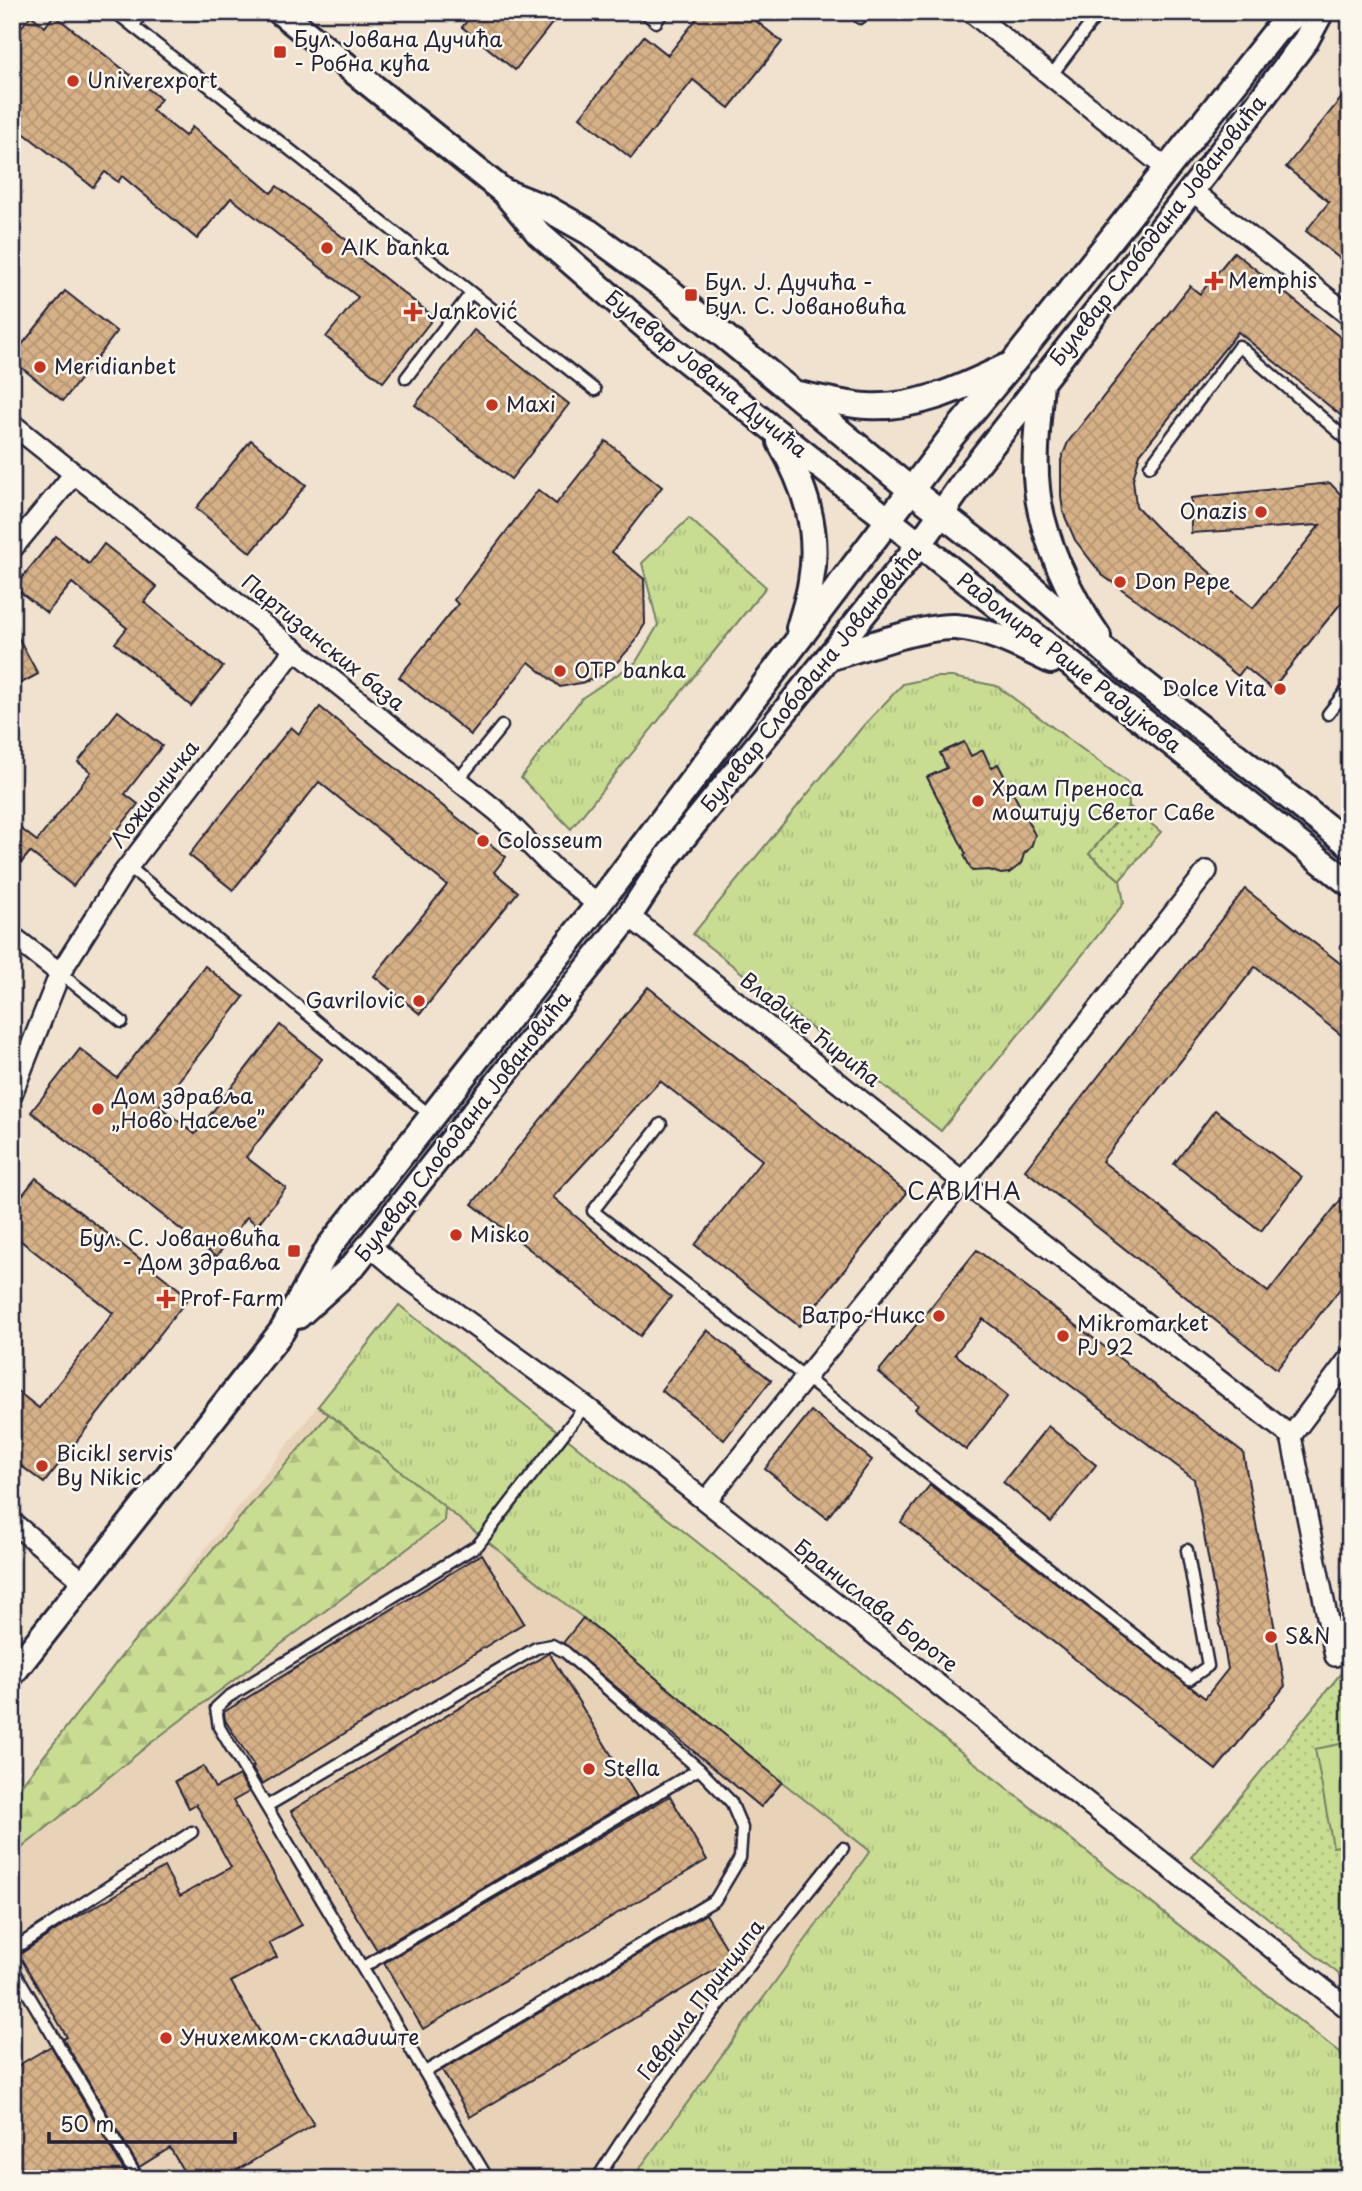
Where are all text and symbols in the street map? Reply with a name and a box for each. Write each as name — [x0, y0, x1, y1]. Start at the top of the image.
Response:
place label: Бул. Јована Дучића - Робна кућа — [294, 22, 503, 78]
marker: Бул. Јована Дучића - Робна кућа — [272, 44, 288, 60]
place label: Univerexport — [87, 63, 218, 95]
marker: Univerexport — [65, 73, 81, 89]
street label: Булевар Слободана Јовановића — [1040, 87, 1273, 372]
place label: AIK banka — [341, 230, 449, 262]
marker: AIK banka — [319, 240, 335, 256]
place label: Memphis — [1228, 263, 1317, 295]
place label: Бул. Ј. Дучића - Бул. С. Јовановића — [705, 265, 907, 321]
marker: Memphis — [1206, 273, 1222, 289]
street label: Булевар Јована Дучића — [599, 281, 816, 465]
marker: Бул. Ј. Дучића - Бул. С. Јовановића — [683, 287, 699, 303]
place label: Janković — [427, 294, 517, 326]
marker: Janković — [405, 304, 421, 320]
place label: Meridianbet — [54, 349, 176, 381]
marker: Meridianbet — [32, 359, 48, 375]
place label: Maxi — [506, 387, 556, 419]
marker: Maxi — [484, 397, 500, 413]
place label: Onazis — [1180, 494, 1247, 526]
marker: Onazis — [1253, 504, 1269, 520]
street label: Булевар Слободана Јовановића — [691, 536, 928, 818]
street label: Радомира Раше Радујкова — [951, 563, 1190, 760]
place label: Don Pepe — [1134, 564, 1230, 596]
street label: Партизанских база — [235, 565, 414, 718]
marker: Don Pepe — [1112, 574, 1128, 590]
place label: OTP banka — [574, 653, 686, 685]
marker: OTP banka — [552, 663, 568, 679]
place label: Dolce Vita — [1162, 671, 1267, 703]
marker: Dolce Vita — [1272, 681, 1288, 697]
street label: Ложионичка — [101, 731, 206, 853]
place label: Храм Преноса моштију Светог Саве — [992, 771, 1215, 827]
marker: Храм Преноса моштију Светог Саве — [970, 793, 986, 809]
place label: Colosseum — [497, 823, 603, 855]
marker: Colosseum — [475, 833, 491, 849]
street label: Владике Ћирића — [734, 963, 889, 1094]
place label: Gavrilovic — [306, 983, 405, 1015]
street label: Булевар Слободана Јовановића — [345, 983, 578, 1268]
marker: Gavrilovic — [411, 993, 427, 1009]
place label: Дом здравља „Ново Насеље” — [111, 1079, 265, 1135]
marker: Дом здравља „Ново Насеље” — [90, 1101, 106, 1117]
district label: САВИНА — [907, 1173, 1023, 1208]
place label: Misko — [470, 1217, 529, 1249]
place label: Бул. С. Јовановића - Дом здравља — [79, 1221, 281, 1277]
marker: Misko — [448, 1227, 464, 1243]
marker: Бул. С. Јовановића - Дом здравља — [286, 1243, 302, 1259]
place label: Prof-Farm — [180, 1281, 284, 1313]
marker: Prof-Farm — [158, 1291, 174, 1307]
place label: Ватро-Никс — [801, 1298, 925, 1330]
place label: Mikromarket PJ 92 — [1077, 1306, 1209, 1362]
marker: Ватро-Никс — [931, 1308, 947, 1324]
marker: Mikromarket PJ 92 — [1055, 1328, 1071, 1344]
place label: Bicikl servis By Nikic — [56, 1436, 173, 1492]
marker: Bicikl servis By Nikic — [34, 1458, 50, 1474]
street label: Бранислава Бороте — [788, 1530, 966, 1679]
place label: S&N — [1285, 1619, 1330, 1651]
marker: S&N — [1263, 1629, 1279, 1645]
place label: Stella — [603, 1751, 660, 1783]
marker: Stella — [581, 1761, 597, 1777]
street label: Гаврила Принципа — [628, 1911, 771, 2086]
place label: Унихемком-складиште — [180, 2020, 419, 2052]
marker: Унихемком-складиште — [158, 2030, 174, 2046]
scale bar — [49, 2100, 234, 2144]
text: 50 m — [60, 2107, 114, 2139]

